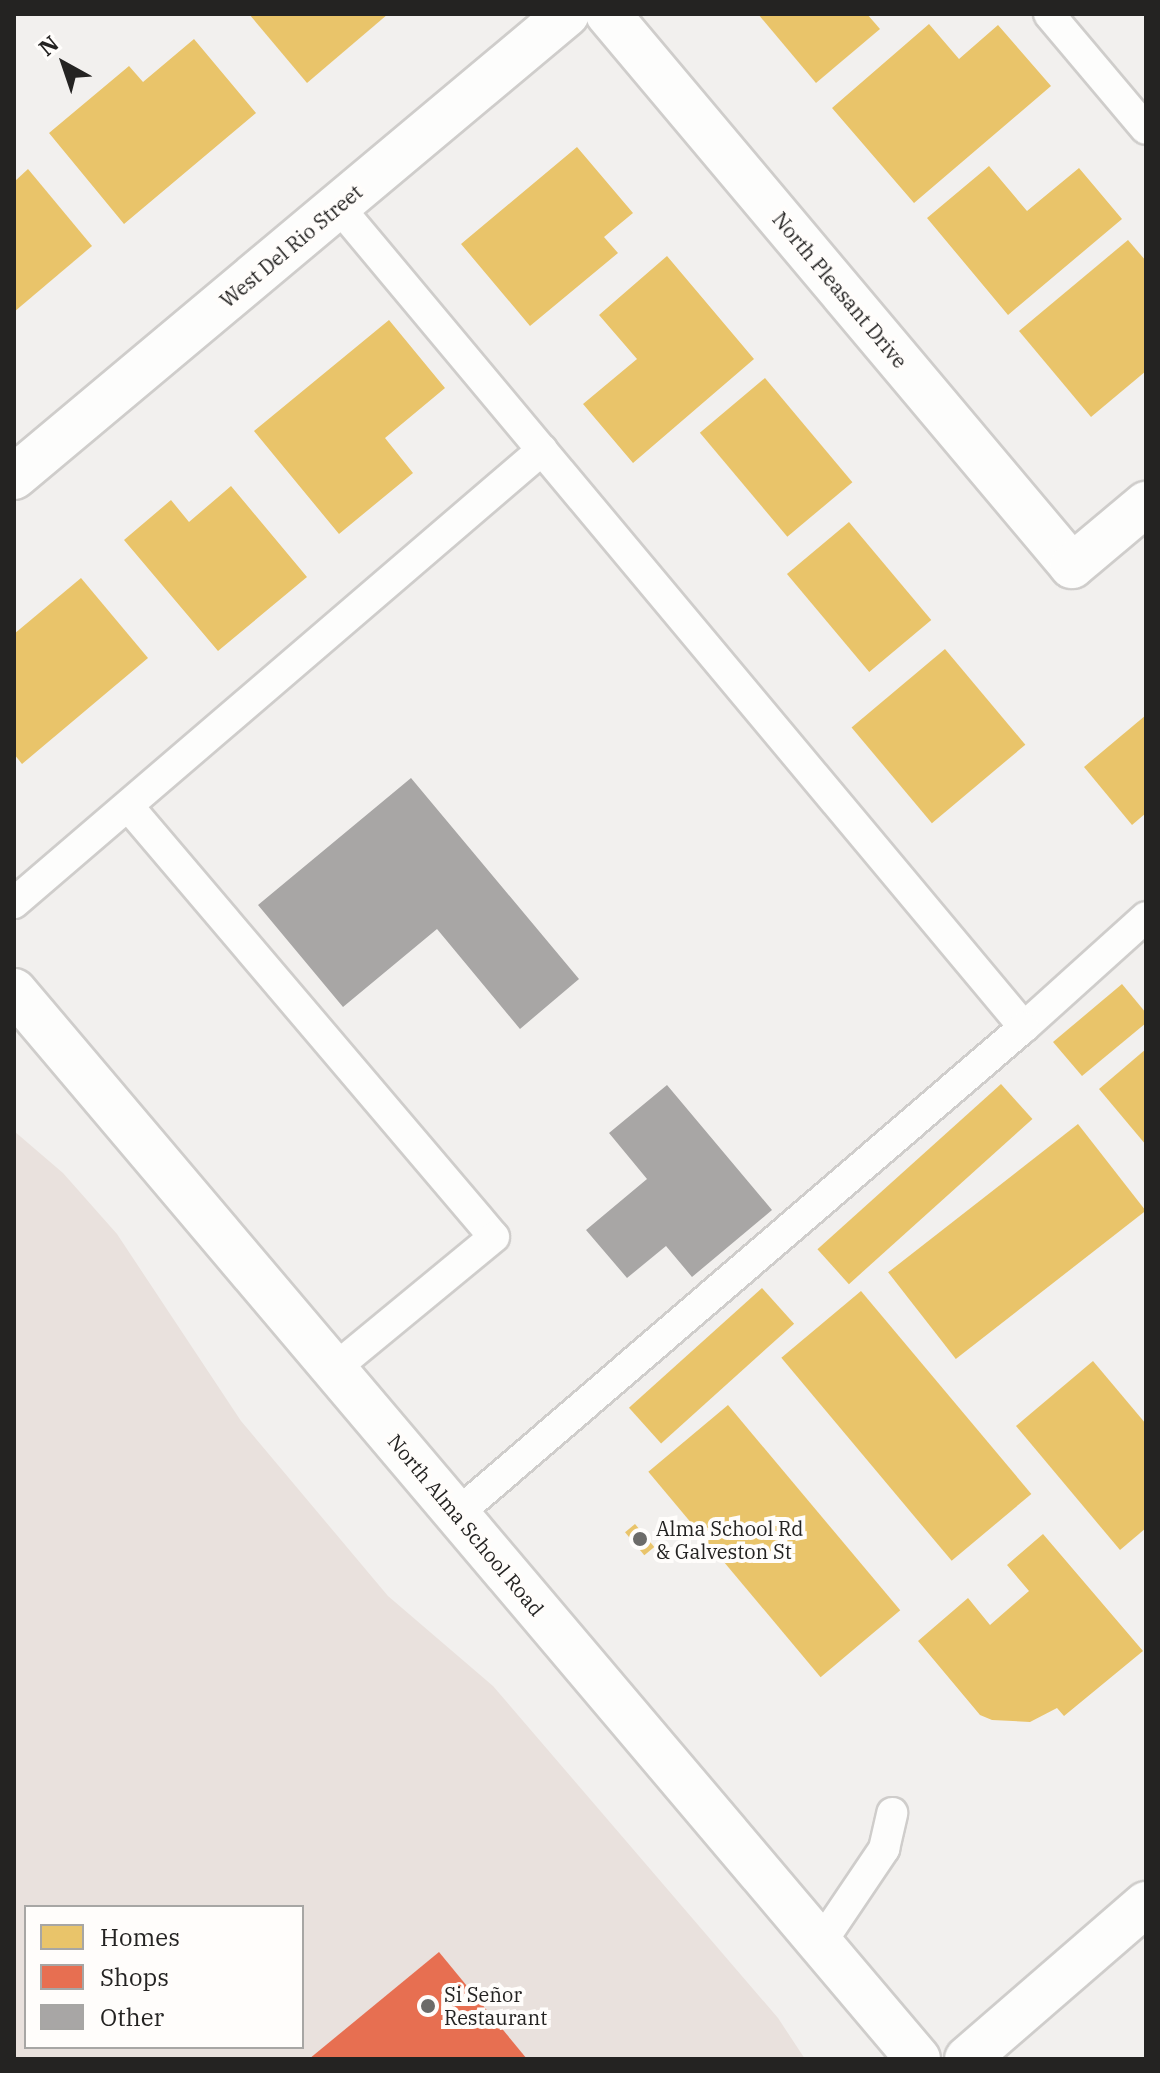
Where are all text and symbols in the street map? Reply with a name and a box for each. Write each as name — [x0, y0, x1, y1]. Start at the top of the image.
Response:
north arrow — [24, 24, 104, 104]
text: N — [32, 29, 64, 62]
street label: West Del Rio Street — [215, 180, 367, 312]
street label: North Pleasant Drive — [768, 207, 912, 373]
street label: North Alma School Road — [383, 1429, 549, 1621]
place label: Alma School Rd & Galveston St — [656, 1516, 803, 1563]
marker: Alma School Rd & Galveston St — [631, 1530, 649, 1548]
legend — [24, 1905, 304, 2049]
text: Homes — [100, 1921, 180, 1953]
text: Shops — [100, 1961, 169, 1993]
place label: Si Señor Restaurant — [444, 1982, 547, 2029]
marker: Si Señor Restaurant — [419, 1997, 437, 2015]
text: Other — [100, 2001, 164, 2033]

